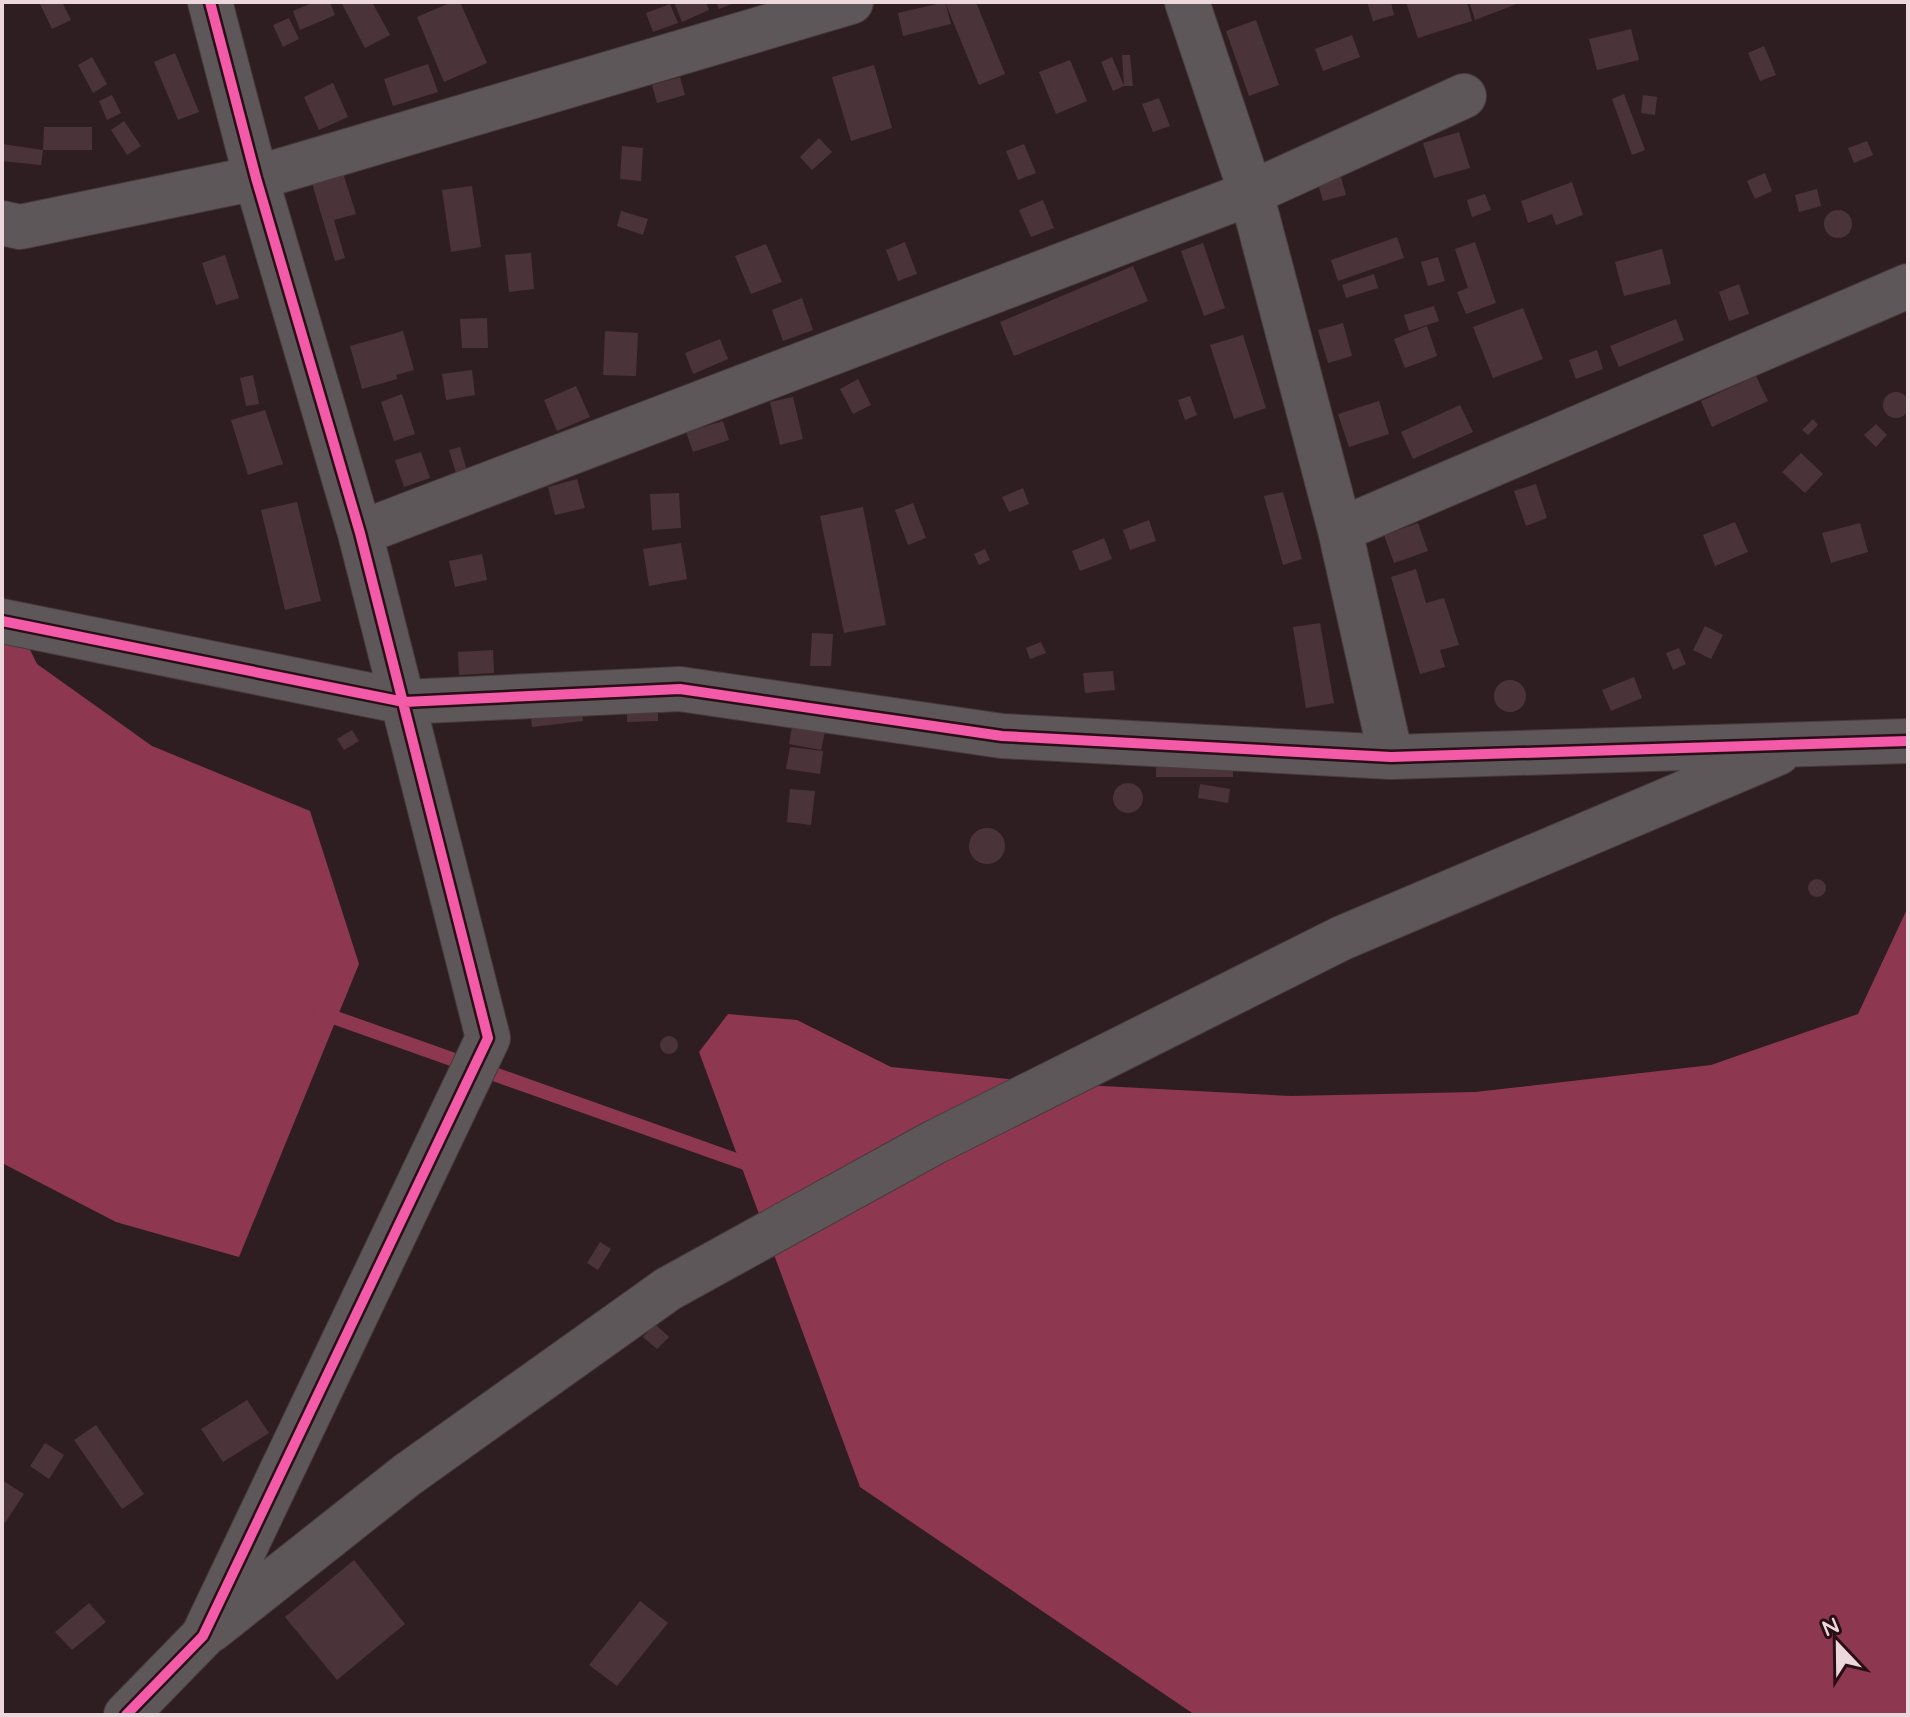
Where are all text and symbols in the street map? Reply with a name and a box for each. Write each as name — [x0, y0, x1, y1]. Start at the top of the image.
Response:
north arrow — [1798, 1605, 1878, 1685]
text: N — [1818, 1610, 1843, 1642]

